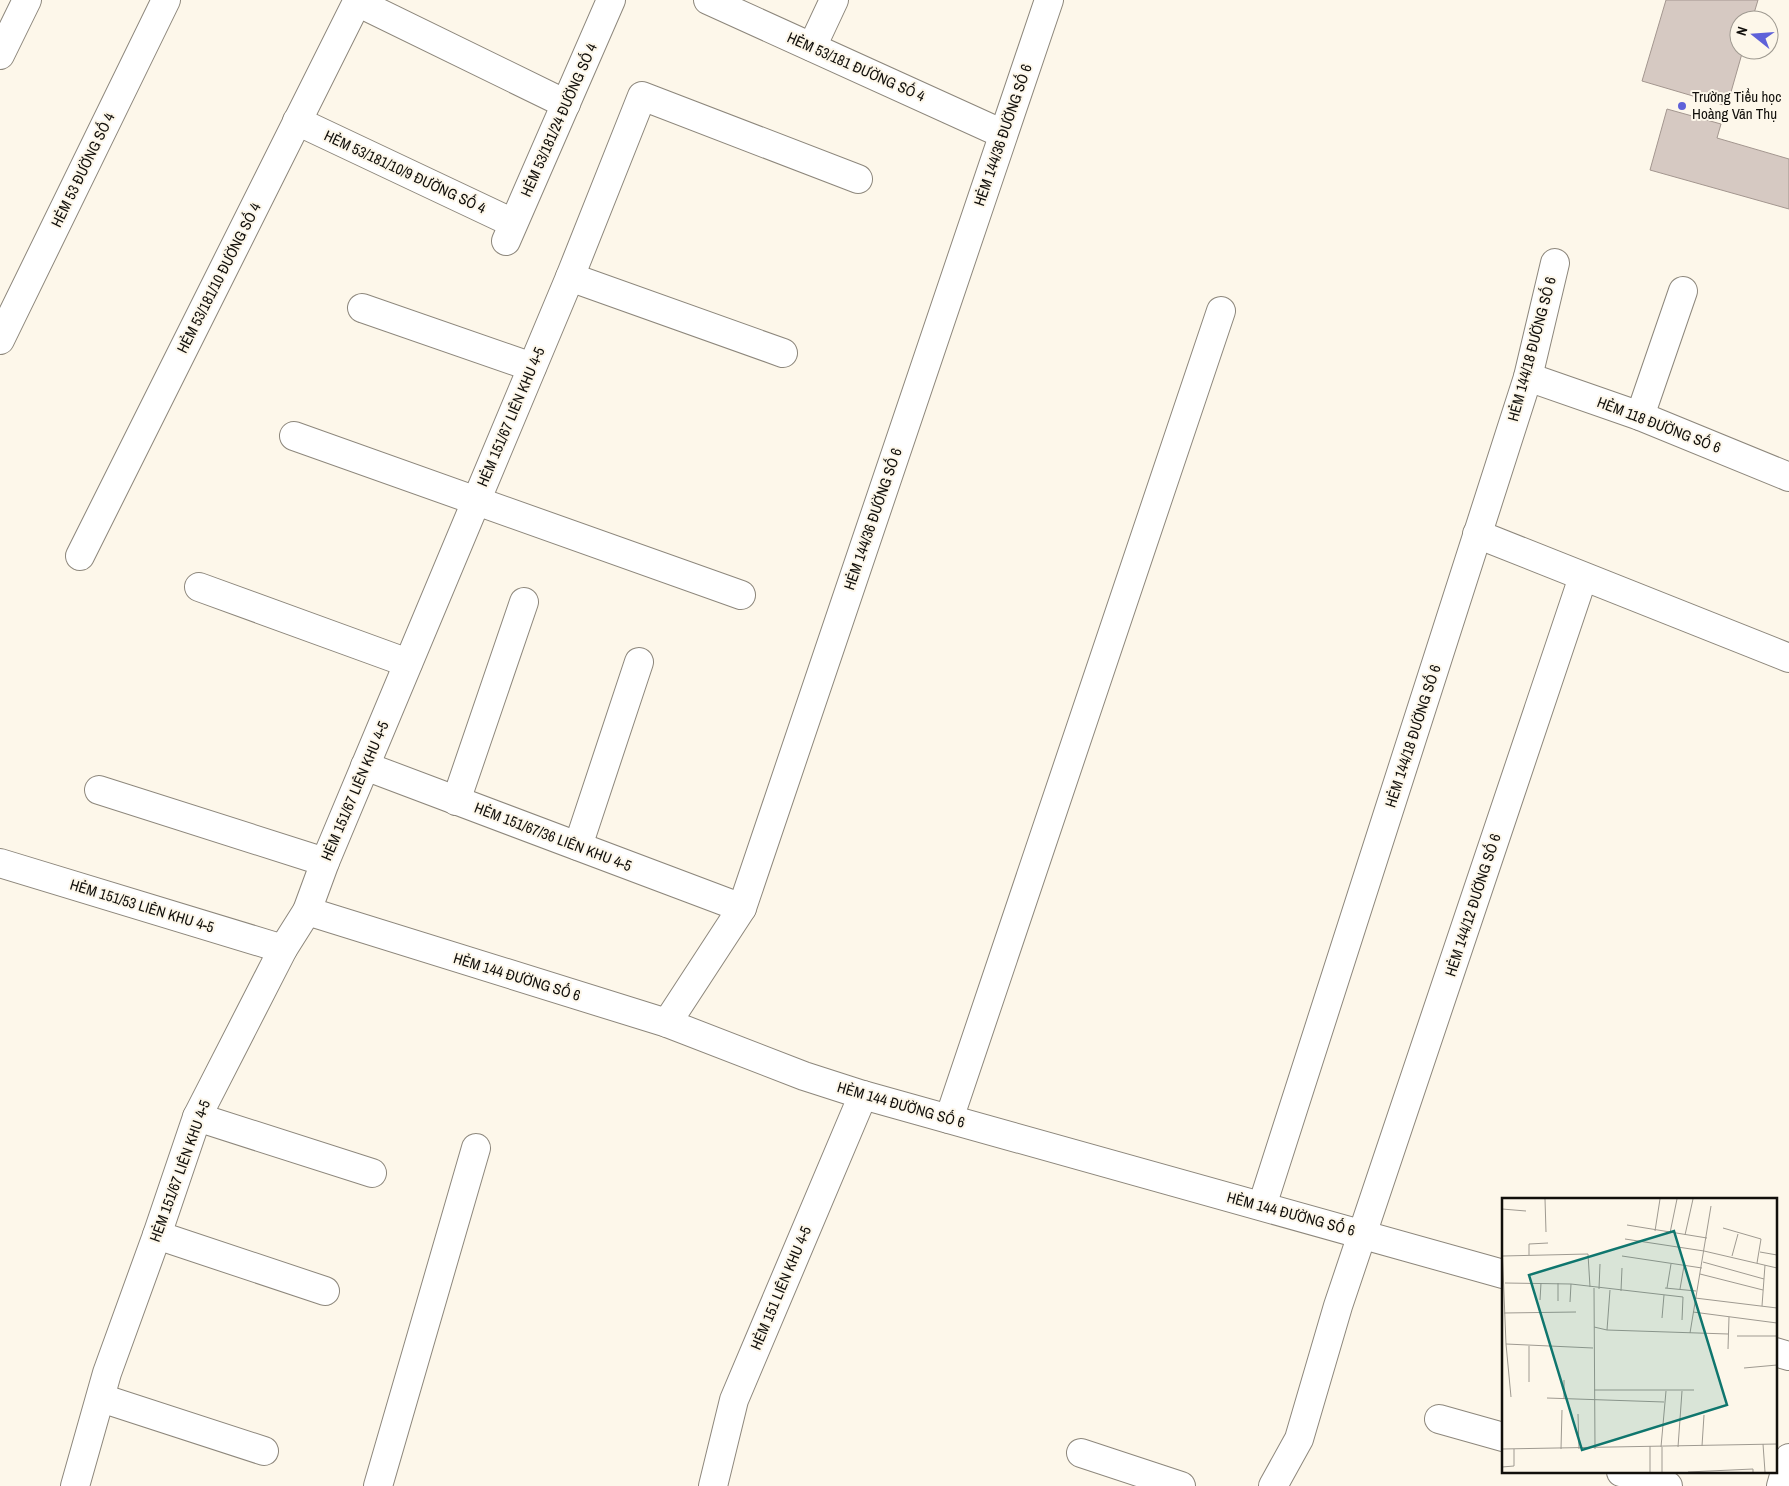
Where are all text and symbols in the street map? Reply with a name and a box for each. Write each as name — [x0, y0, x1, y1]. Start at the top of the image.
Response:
north arrow — [1729, 10, 1779, 60]
text: N — [1732, 25, 1751, 38]
street label: HẺM 53/181 ĐƯỜNG SỐ 4 — [784, 27, 929, 107]
street label: HẺM 53/181/24 ĐƯỜNG SỐ 4 — [515, 40, 602, 200]
street label: HẺM 144/36 ĐƯỜNG SỐ 6 — [968, 61, 1037, 209]
place label: Trường Tiểu học Hoàng Văn Thụ — [1692, 86, 1781, 124]
marker: Trường Tiểu học Hoàng Văn Thụ — [1676, 100, 1688, 112]
street label: HẺM 53 ĐƯỜNG SỐ 4 — [46, 109, 119, 231]
street label: HẺM 53/181/10/9 ĐƯỜNG SỐ 4 — [321, 125, 490, 218]
street label: HẺM 53/181/10 ĐƯỜNG SỐ 4 — [171, 199, 266, 357]
street label: HẺM 144/18 ĐƯỜNG SỐ 6 — [1502, 274, 1561, 424]
street label: HẺM 151/67 LIÊN KHU 4-5 — [472, 344, 550, 490]
street label: HẺM 118 ĐƯỜNG SỐ 6 — [1594, 391, 1724, 458]
street label: HẺM 144/36 ĐƯỜNG SỐ 6 — [838, 445, 907, 593]
street label: HẺM 144/18 ĐƯỜNG SỐ 6 — [1380, 662, 1446, 810]
street label: HẺM 151/67 LIÊN KHU 4-5 — [316, 718, 394, 864]
street label: HẺM 151/67/36 LIÊN KHU 4-5 — [472, 797, 635, 876]
street label: HẺM 144/12 ĐƯỜNG SỐ 6 — [1440, 831, 1506, 979]
street label: HẺM 151/53 LIÊN KHU 4-5 — [67, 874, 217, 937]
street label: HẺM 144 ĐƯỜNG SỐ 6 — [451, 947, 583, 1006]
street label: HẺM 144 ĐƯỜNG SỐ 6 — [835, 1076, 968, 1133]
street label: HẺM 151/67 LIÊN KHU 4-5 — [144, 1097, 215, 1245]
street label: HẺM 144 ĐƯỜNG SỐ 6 — [1225, 1186, 1358, 1241]
inset map — [1502, 1198, 1776, 1474]
street label: HẺM 151 LIÊN KHU 4-5 — [745, 1223, 816, 1353]

